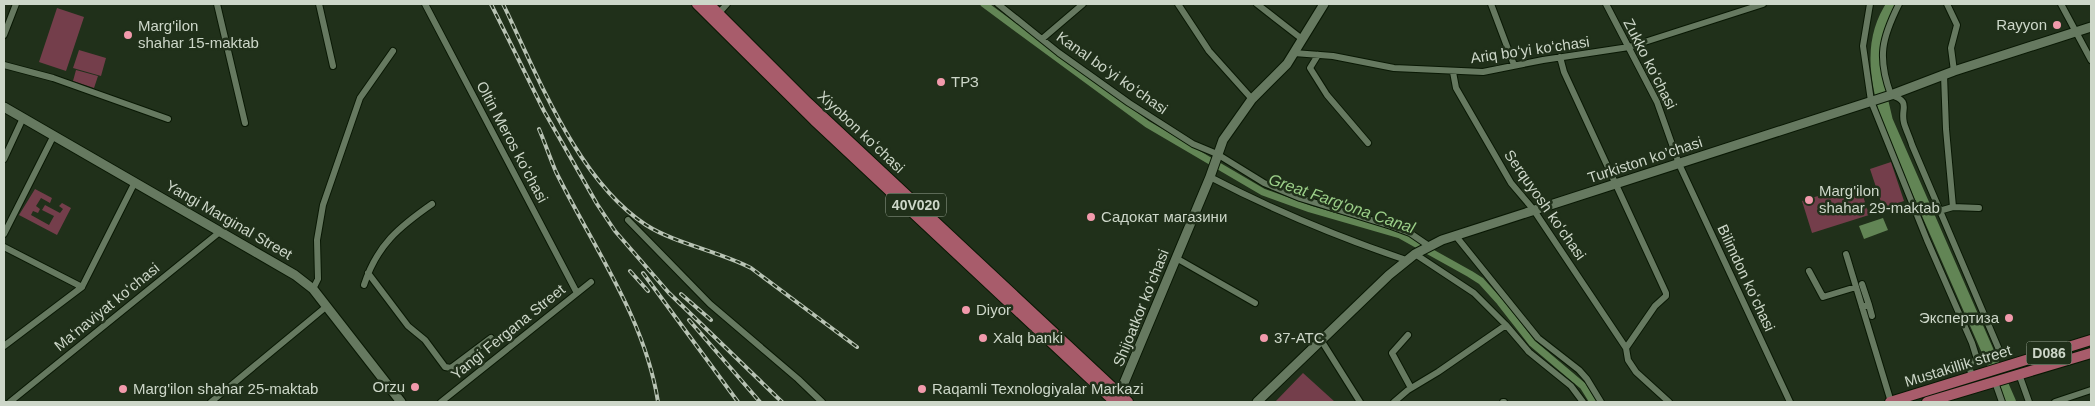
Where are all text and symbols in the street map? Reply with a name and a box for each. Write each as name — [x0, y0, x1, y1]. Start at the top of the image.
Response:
street label: Zukko koʻchasi — [1620, 16, 1681, 112]
place label: Rayyon — [1996, 16, 2047, 33]
place label: Marg'ilon shahar 15-maktab — [138, 17, 259, 51]
marker: Rayyon — [2051, 19, 2063, 31]
street label: Kanal boʻyi koʻchasi — [1053, 28, 1171, 117]
marker: Marg'ilon shahar 15-maktab — [122, 29, 134, 41]
street label: Ariq boʻyi koʻchasi — [1469, 33, 1591, 66]
place label: ТРЗ — [951, 73, 979, 90]
marker: ТРЗ — [935, 76, 947, 88]
street label: Oltin Meros koʻchasi — [473, 78, 552, 205]
street label: Xiyobon koʻchasi — [814, 87, 908, 176]
street label: Turkiston ko’chasi — [1585, 133, 1704, 186]
street label: Serquyosh koʻchasi — [1501, 147, 1590, 263]
water label: Great Farg'ona Canal — [1267, 170, 1418, 237]
street label: Yangi Marginal Street — [163, 176, 296, 263]
place label: Marg'ilon shahar 29-maktab — [1819, 182, 1940, 216]
road number: 40V020 — [886, 194, 946, 216]
marker: Marg'ilon shahar 29-maktab — [1803, 194, 1815, 206]
place label: Садокат магазини — [1101, 208, 1227, 225]
marker: Садокат магазини — [1085, 211, 1097, 223]
street label: Bilimdon koʻchasi — [1714, 222, 1779, 334]
street label: Shijoatkor koʻchasi — [1109, 247, 1172, 369]
street label: Maʻnaviyat koʻchasi — [51, 259, 163, 354]
street label: Yangi Fergana Street — [447, 280, 569, 383]
place label: Diyor — [976, 301, 1011, 318]
marker: Diyor — [960, 304, 972, 316]
place label: Экспертиза — [1919, 309, 2000, 326]
marker: Экспертиза — [2003, 312, 2015, 324]
place label: Xalq banki — [993, 329, 1063, 346]
place label: 37-АТС — [1274, 329, 1325, 346]
marker: Xalq banki — [977, 332, 989, 344]
marker: 37-АТС — [1258, 332, 1270, 344]
street label: Mustakillik street — [1902, 341, 2014, 390]
road number: D086 — [2026, 342, 2072, 364]
place label: Orzu — [372, 378, 405, 395]
place label: Marg'ilon shahar 25-maktab — [133, 380, 318, 397]
place label: Raqamli Texnologiyalar Markazi — [932, 380, 1143, 397]
marker: Orzu — [409, 381, 421, 393]
marker: Marg'ilon shahar 25-maktab — [117, 383, 129, 395]
marker: Raqamli Texnologiyalar Markazi — [916, 383, 928, 395]

